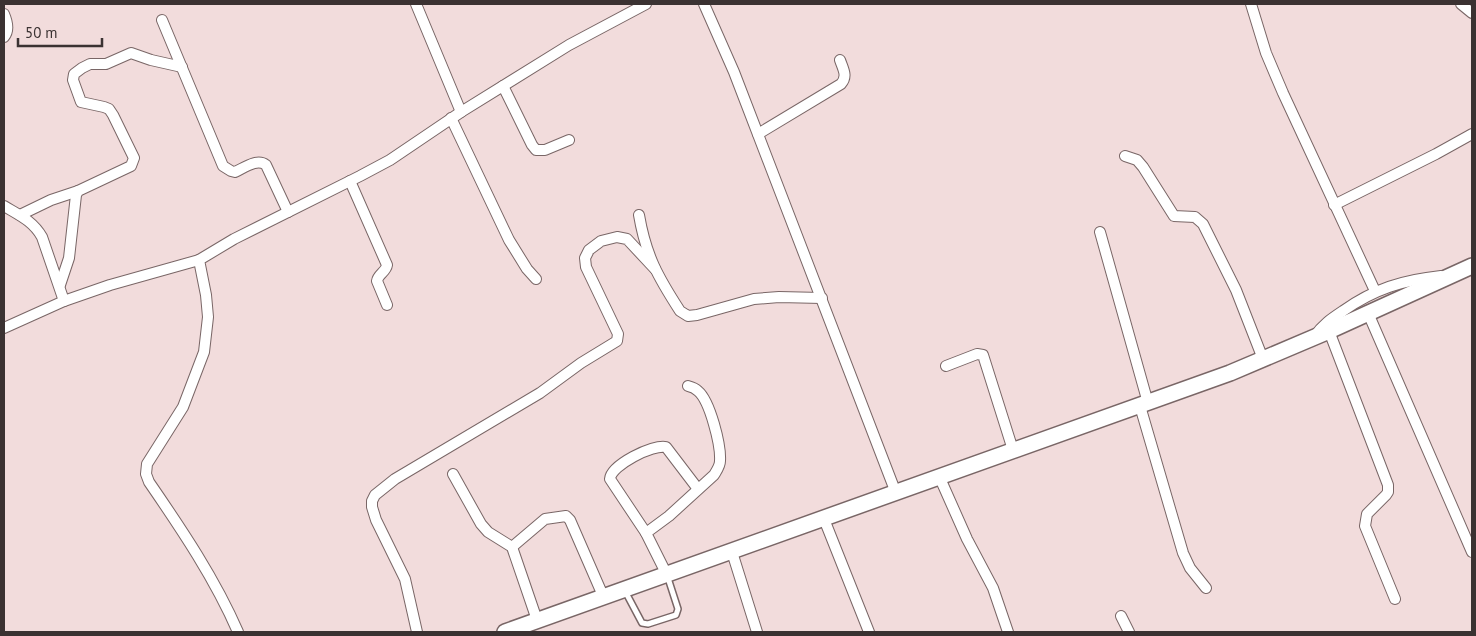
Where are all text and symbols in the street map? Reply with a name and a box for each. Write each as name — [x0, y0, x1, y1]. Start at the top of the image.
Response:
scale bar — [18, 15, 101, 47]
text: 50 m — [25, 23, 58, 42]

